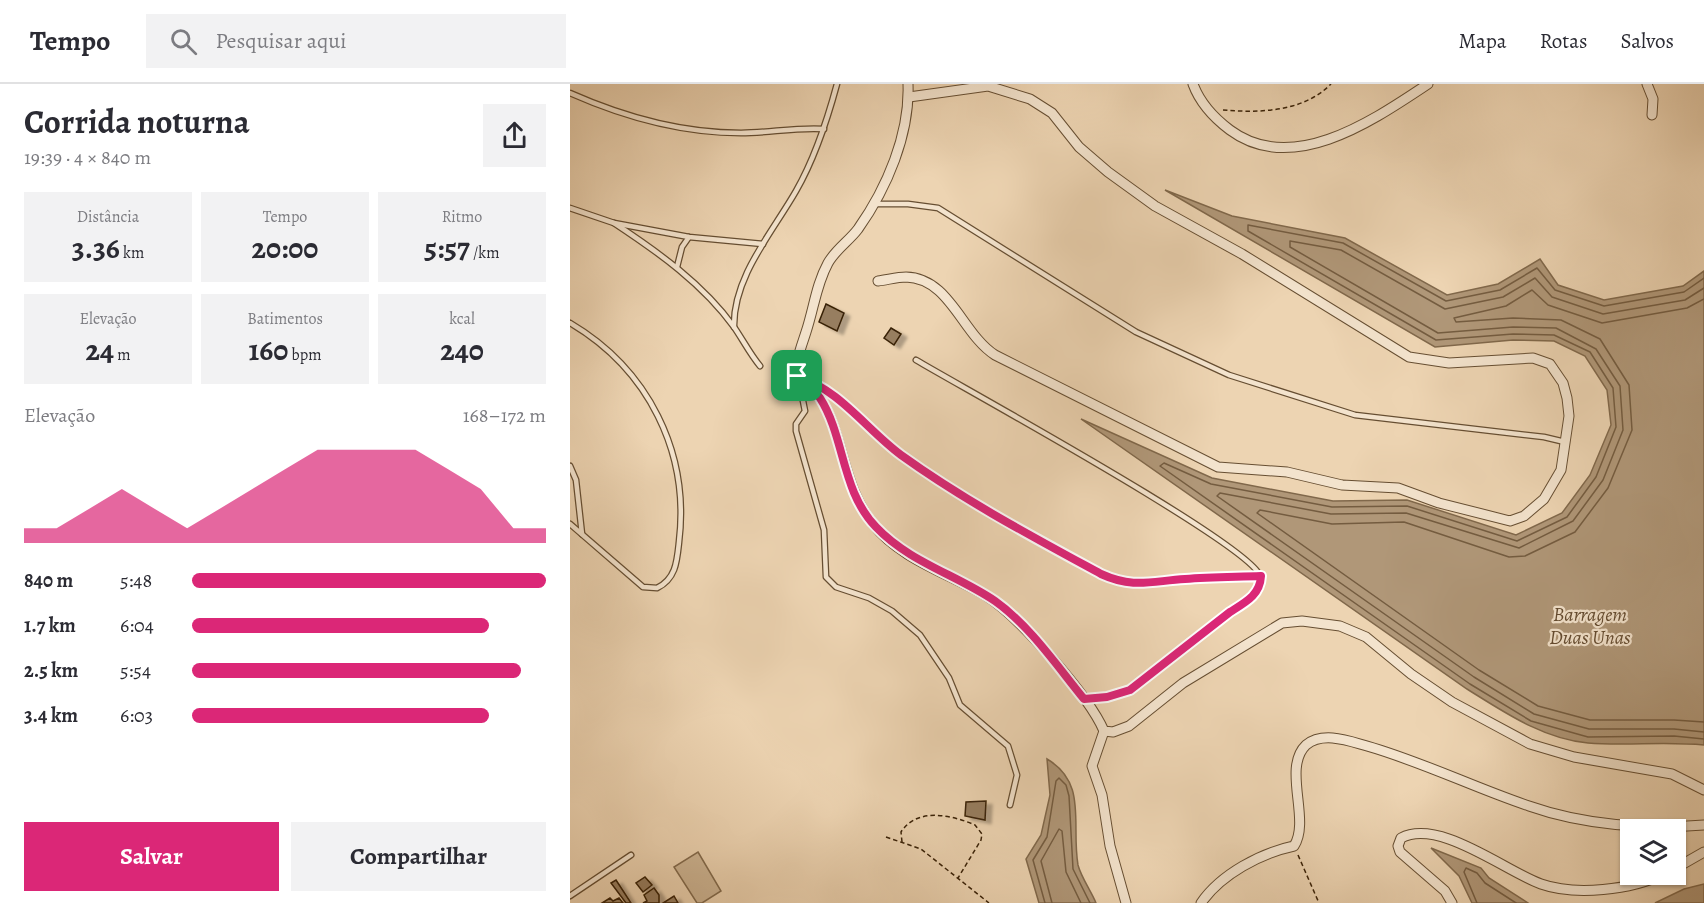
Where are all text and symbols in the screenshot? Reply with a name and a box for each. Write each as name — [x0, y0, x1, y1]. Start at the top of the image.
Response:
search box — [146, 14, 566, 68]
text: Tempo — [30, 22, 110, 60]
icon: search — [167, 25, 200, 58]
text: Pesquisar aqui — [215, 26, 346, 56]
text: Mapa — [1458, 27, 1507, 55]
text: Rotas — [1540, 27, 1587, 55]
text: Salvos — [1620, 27, 1674, 55]
text: Corrida noturna — [24, 99, 250, 144]
button: share — [483, 104, 546, 167]
text: 19:39 · 4 × 840 m — [24, 144, 151, 171]
text: Distância — [77, 206, 139, 228]
text: Tempo — [263, 206, 307, 228]
text: Ritmo — [442, 206, 482, 228]
text: 3.36 — [72, 228, 120, 268]
text: 20:00 — [252, 228, 318, 268]
text: 5:57 — [424, 228, 470, 268]
text: km — [120, 242, 144, 264]
text: /km — [470, 242, 500, 264]
text: Elevação — [80, 308, 136, 330]
text: Batimentos — [247, 308, 323, 330]
text: kcal — [449, 308, 475, 330]
text: 24 — [85, 330, 114, 370]
text: 160 — [249, 330, 288, 370]
text: 240 — [440, 330, 484, 370]
text: m — [114, 344, 131, 366]
text: bpm — [288, 344, 321, 366]
pin — [771, 350, 822, 401]
icon: arrive — [780, 359, 813, 392]
text: Elevação — [24, 402, 95, 429]
text: 168–172 m — [463, 402, 546, 429]
text: 840 m — [24, 567, 73, 594]
text: 5:48 — [120, 567, 152, 594]
water label: Barragem Duas Unas — [1549, 601, 1631, 651]
text: 1.7 km — [24, 612, 76, 639]
text: 6:04 — [120, 612, 154, 639]
text: 2.5 km — [24, 657, 78, 684]
text: 5:54 — [120, 657, 151, 684]
text: 3.4 km — [24, 702, 78, 729]
text: 6:03 — [120, 702, 153, 729]
map controls — [1620, 819, 1686, 885]
button: layers — [1620, 819, 1686, 885]
button: Salvar — [24, 822, 279, 891]
button: Compartilhar — [291, 822, 546, 891]

